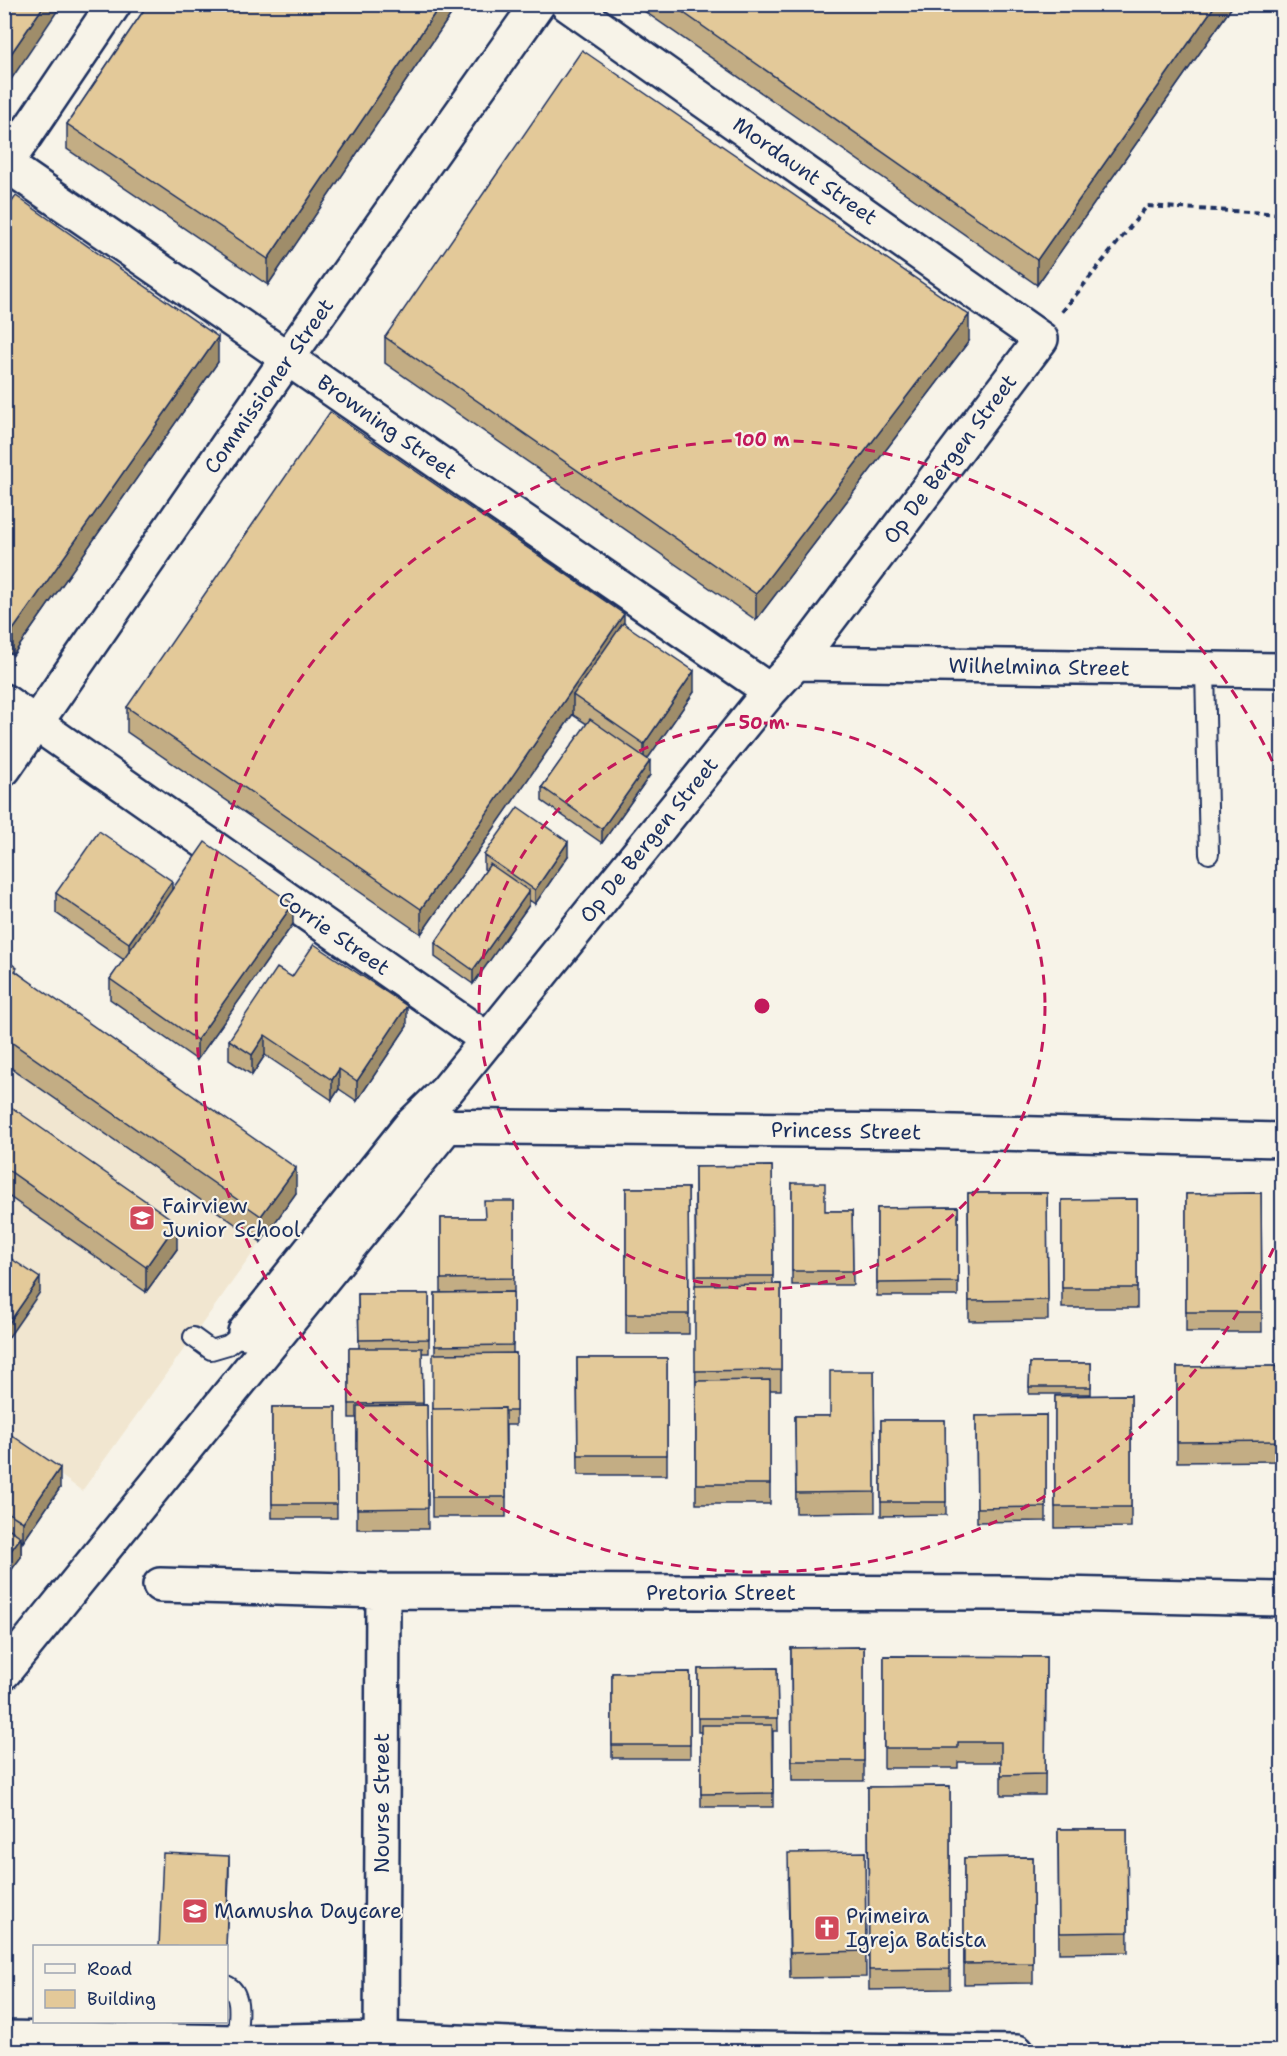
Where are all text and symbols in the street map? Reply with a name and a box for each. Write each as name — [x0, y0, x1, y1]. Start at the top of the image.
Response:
street label: Mordaunt Street — [727, 111, 883, 231]
street label: Commissioner Street — [198, 293, 340, 479]
street label: Browning Street — [312, 368, 462, 486]
street label: Op De Bergen Street — [877, 368, 1023, 550]
text: 100 m — [734, 428, 790, 452]
street label: Wilhelmina Street — [948, 651, 1130, 683]
text: 50 m — [739, 711, 786, 735]
street label: Op De Bergen Street — [573, 751, 725, 929]
street label: Corrie Street — [273, 884, 395, 982]
centre of rings — [752, 996, 772, 1016]
street label: Princess Street — [771, 1116, 921, 1146]
place label: Fairview Junior School — [162, 1192, 301, 1244]
school or university icon: Fairview Junior School — [127, 1203, 157, 1233]
street label: Pretoria Street — [646, 1579, 796, 1607]
street label: Nourse Street — [368, 1733, 396, 1873]
school or university icon: Mamusha Daycare — [180, 1896, 210, 1926]
place label: Mamusha Daycare — [214, 1897, 402, 1925]
place label: Primeira Igreja Batista — [846, 1902, 986, 1954]
church icon: Primeira Igreja Batista — [812, 1913, 842, 1943]
legend — [33, 1945, 228, 2023]
text: Road — [87, 1957, 132, 1981]
text: Building — [87, 1987, 156, 2011]

